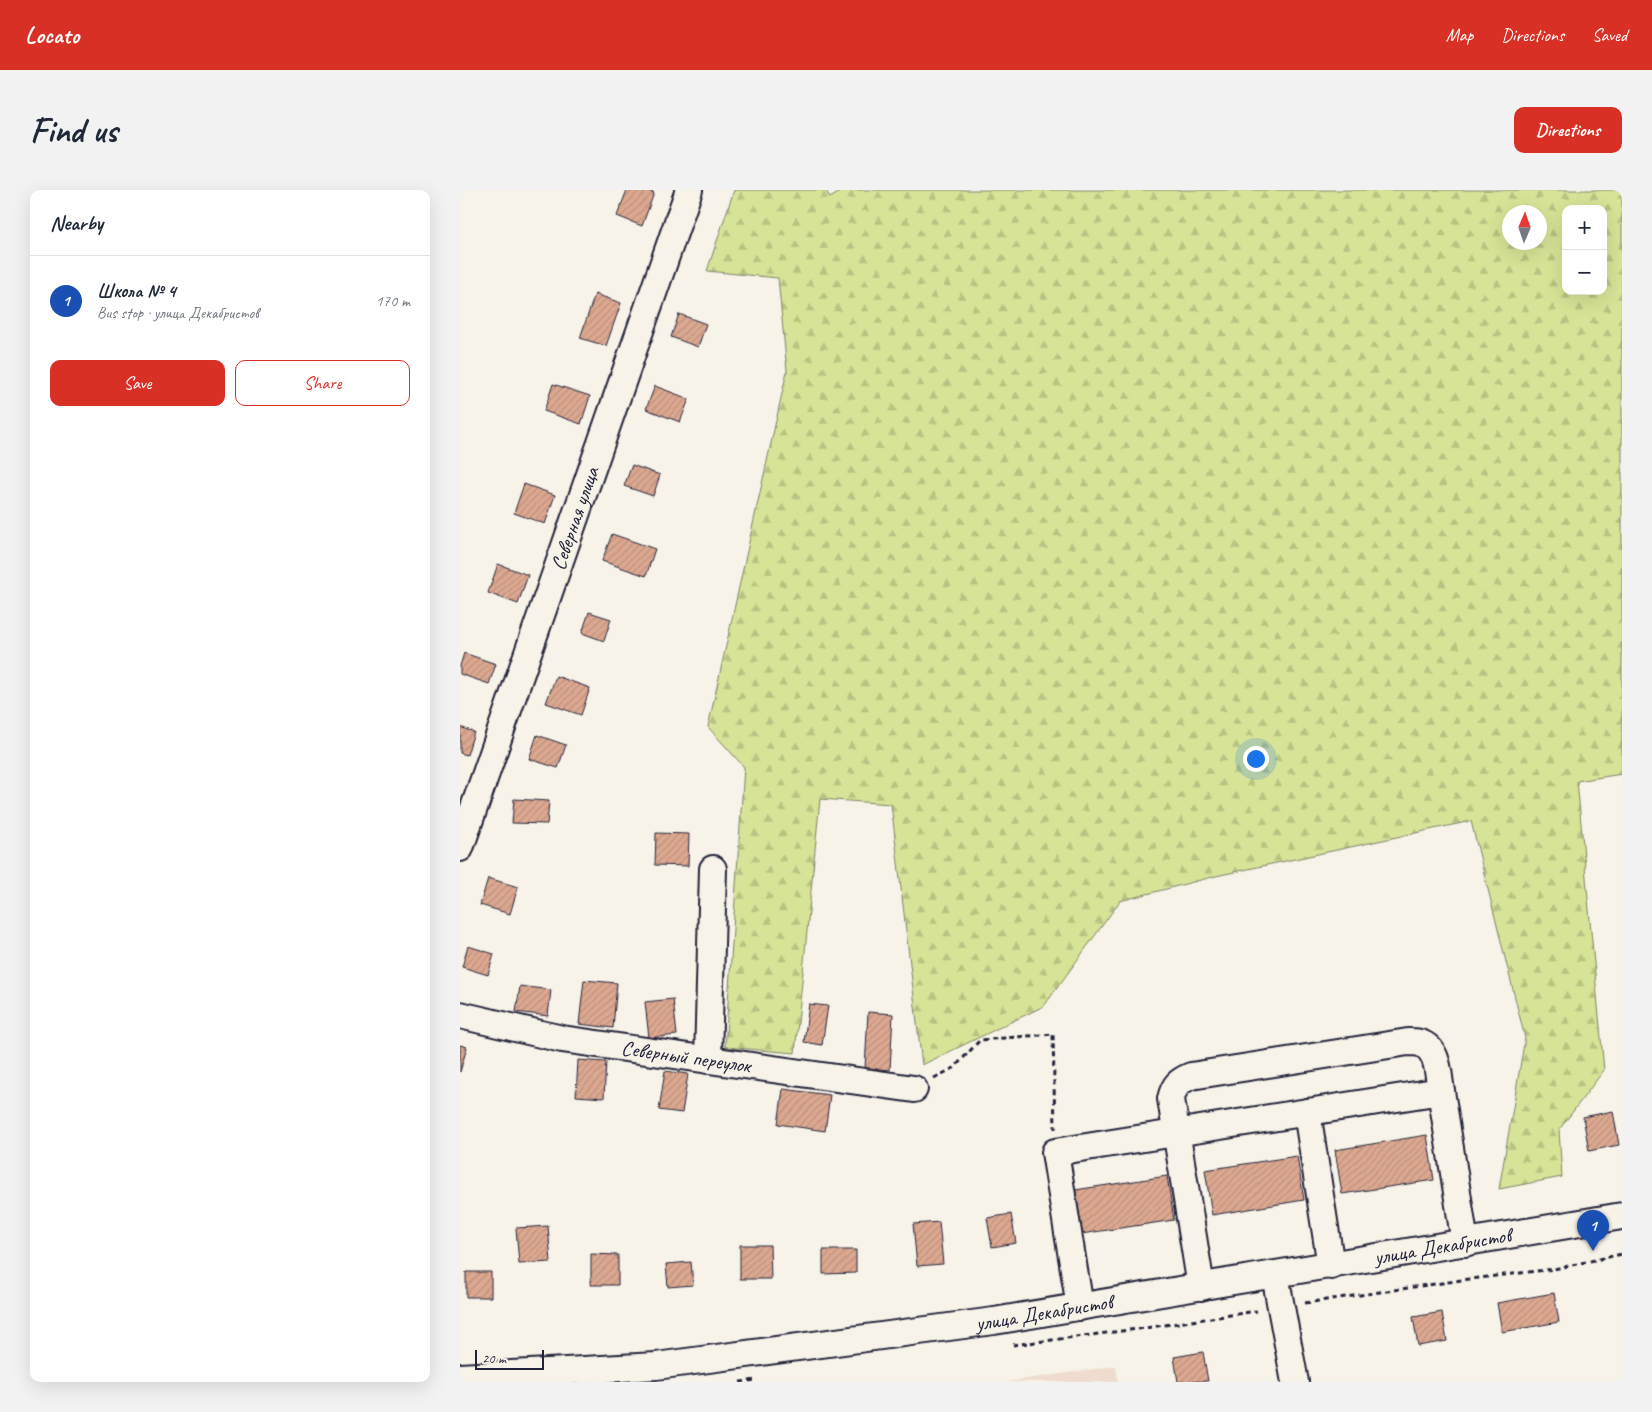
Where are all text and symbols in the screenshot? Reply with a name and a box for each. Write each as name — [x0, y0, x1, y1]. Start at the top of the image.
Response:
text: Locato — [25, 20, 79, 50]
text: Map — [1446, 24, 1473, 46]
text: Directions — [1501, 24, 1564, 46]
text: Saved — [1592, 24, 1627, 46]
button: Directions — [1514, 107, 1622, 153]
text: Find us — [30, 108, 117, 153]
north arrow — [1502, 205, 1547, 250]
map controls — [1562, 205, 1607, 295]
button: + — [1562, 205, 1607, 250]
text: Nearby — [50, 210, 103, 236]
button: − — [1562, 250, 1607, 295]
text: Школа № 4 — [97, 279, 176, 303]
text: 1 — [62, 291, 70, 311]
text: 170 m — [376, 291, 410, 311]
text: Bus stop · улица Декабристов — [97, 303, 259, 323]
button: Save — [50, 360, 225, 406]
button: Share — [235, 360, 410, 406]
street label: Северная улица — [545, 462, 605, 573]
your location — [1243, 746, 1269, 772]
street label: Северный переулок — [620, 1035, 754, 1079]
pin: 1 — [1577, 1210, 1609, 1251]
street label: улица Декабристов — [1370, 1221, 1517, 1271]
street label: улица Декабристов — [972, 1288, 1118, 1337]
scale bar — [475, 1347, 544, 1370]
text: 20 m — [482, 1350, 506, 1367]

